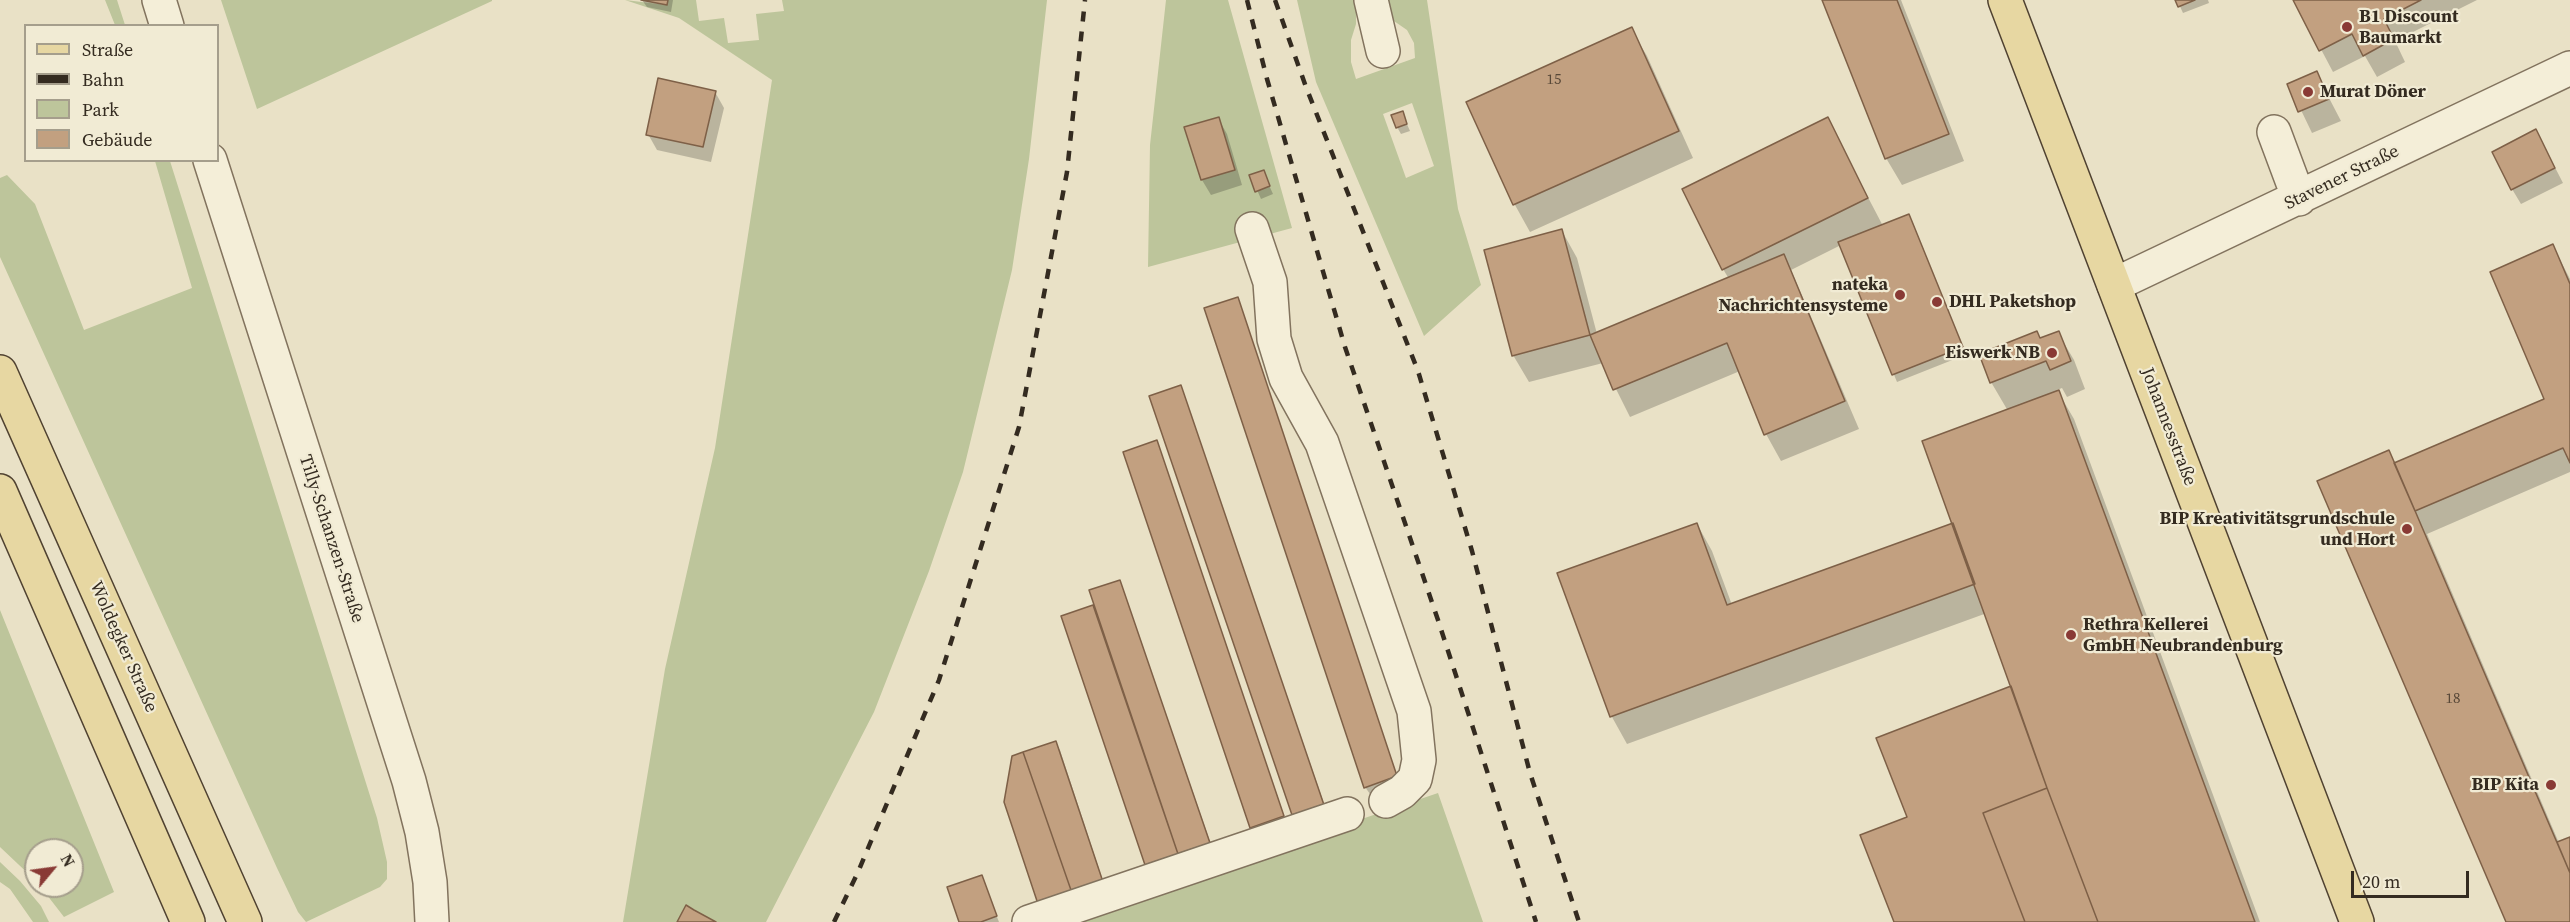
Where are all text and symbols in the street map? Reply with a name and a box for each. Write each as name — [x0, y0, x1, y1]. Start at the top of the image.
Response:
place label: B1 Discount Baumarkt — [2359, 6, 2458, 48]
marker: B1 Discount Baumarkt — [2340, 20, 2354, 34]
legend — [24, 24, 219, 162]
text: Straße — [82, 37, 133, 62]
text: Bahn — [82, 67, 124, 92]
house number: 15 — [1547, 71, 1561, 89]
place label: Murat Döner — [2320, 81, 2426, 103]
marker: Murat Döner — [2301, 85, 2315, 99]
text: Park — [82, 97, 119, 122]
text: Gebäude — [82, 127, 153, 152]
street label: Stavener Straße — [2281, 141, 2403, 215]
place label: nateka Nachrichtensysteme — [1718, 274, 1888, 316]
marker: nateka Nachrichtensysteme — [1893, 288, 1907, 302]
place label: DHL Paketshop — [1949, 291, 2076, 313]
marker: DHL Paketshop — [1930, 295, 1944, 309]
place label: Eiswerk NB — [1945, 342, 2040, 364]
marker: Eiswerk NB — [2045, 346, 2059, 360]
street label: Johannesstraße — [2136, 365, 2200, 489]
street label: Tilly-Schanzen-Straße — [294, 452, 368, 626]
place label: BIP Kreativitätsgrundschule und Hort — [2159, 508, 2395, 550]
marker: BIP Kreativitätsgrundschule und Hort — [2400, 522, 2414, 536]
street label: Woldegker Straße — [84, 578, 162, 716]
place label: Rethra Kellerei GmbH Neubrandenburg — [2083, 614, 2283, 656]
marker: Rethra Kellerei GmbH Neubrandenburg — [2064, 628, 2078, 642]
house number: 18 — [2446, 690, 2460, 708]
place label: BIP Kita — [2471, 774, 2539, 796]
marker: BIP Kita — [2544, 778, 2558, 792]
north arrow — [24, 838, 84, 898]
text: N — [56, 850, 80, 871]
scale bar — [2354, 859, 2472, 897]
text: 20 m — [2362, 869, 2400, 894]

